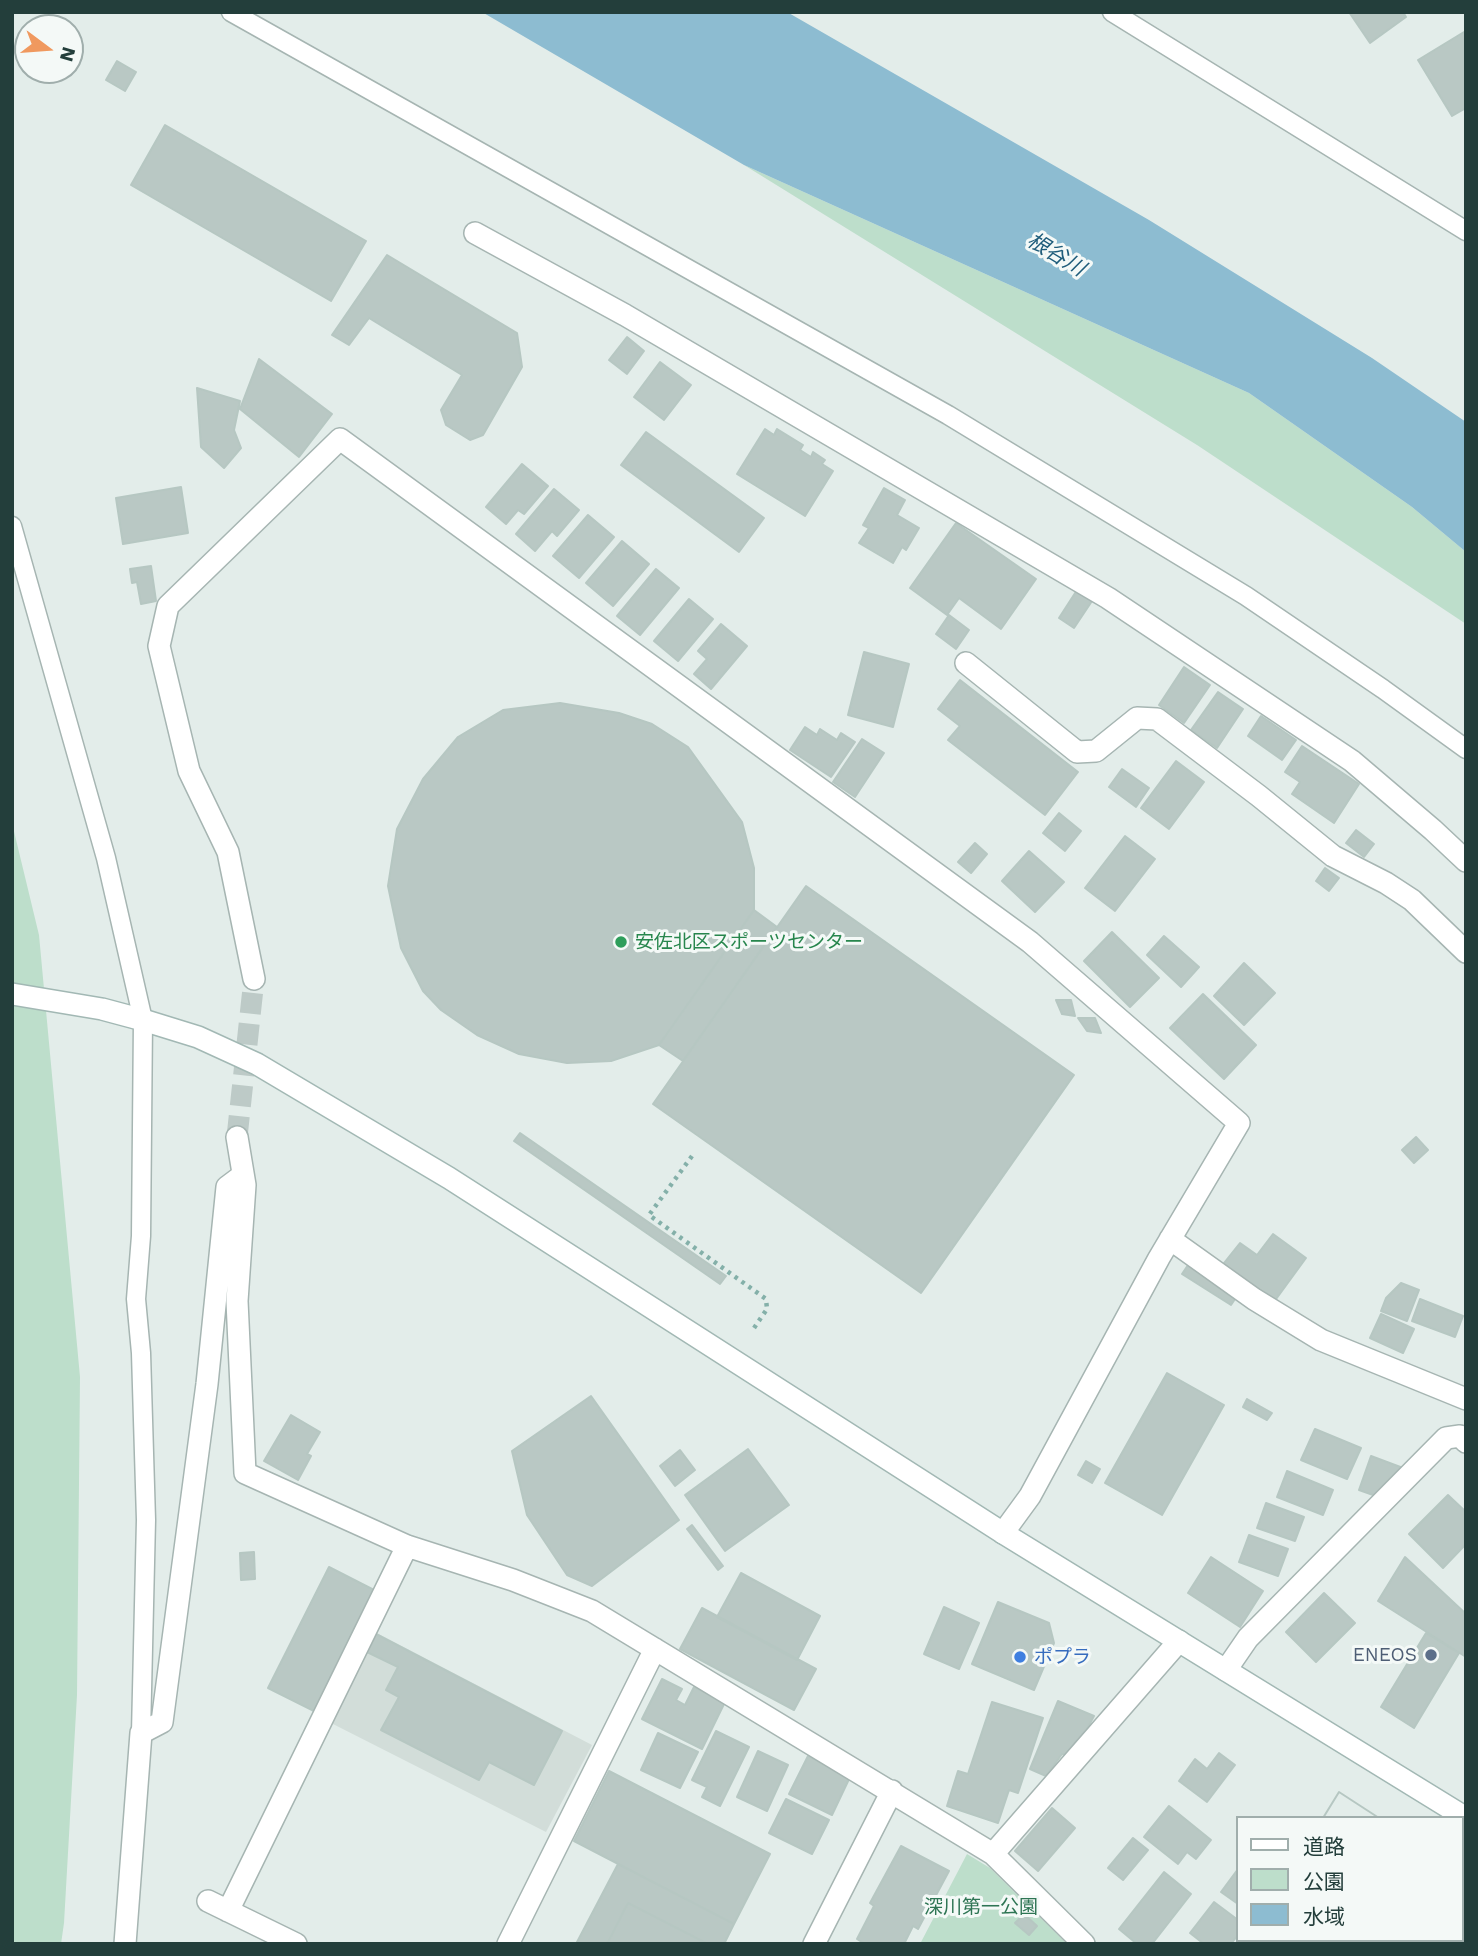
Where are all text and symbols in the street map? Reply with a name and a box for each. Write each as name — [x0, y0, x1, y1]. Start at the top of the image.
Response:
north arrow — [14, 14, 84, 84]
text: N — [55, 44, 81, 64]
water label: 根谷川 — [1023, 228, 1089, 282]
place label: 安佐北区スポーツセンター — [635, 931, 863, 953]
marker: 安佐北区スポーツセンター — [613, 934, 629, 950]
place label: ENEOS — [1353, 1644, 1417, 1666]
place label: ポプラ — [1034, 1646, 1091, 1668]
marker: ENEOS — [1423, 1647, 1439, 1663]
marker: ポプラ — [1012, 1649, 1028, 1665]
legend — [1236, 1816, 1464, 1942]
text: 道路 — [1303, 1834, 1345, 1859]
text: 公園 — [1303, 1869, 1345, 1894]
park label: 深川第一公園 — [924, 1896, 1038, 1918]
text: 水域 — [1303, 1904, 1345, 1929]

